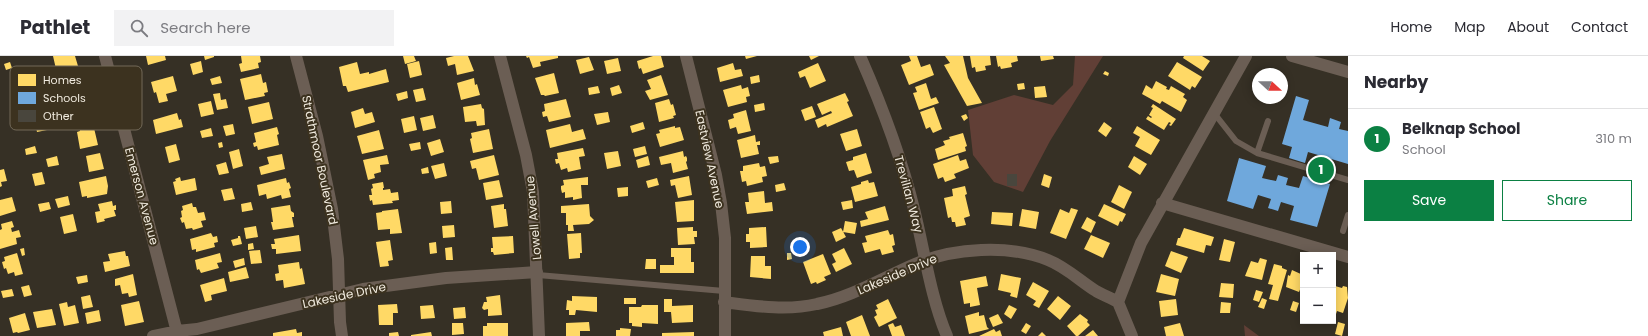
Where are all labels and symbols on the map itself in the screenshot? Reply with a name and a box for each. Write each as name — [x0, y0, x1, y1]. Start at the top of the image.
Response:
legend — [10, 66, 142, 130]
north arrow — [1252, 68, 1288, 104]
text: Homes — [43, 72, 82, 88]
text: Schools — [43, 90, 86, 106]
street label: Strathmoor Boulevard — [298, 94, 342, 226]
text: Other — [43, 108, 74, 124]
street label: Eastview Avenue — [691, 108, 729, 210]
street label: Emerson Avenue — [121, 145, 163, 247]
street label: Trevilian Way — [890, 153, 928, 235]
pin: 1 — [1308, 155, 1334, 185]
street label: Lowell Avenue — [521, 175, 545, 261]
your location — [790, 237, 810, 257]
street label: Lakeside Drive — [855, 250, 939, 298]
street label: Lakeside Drive — [301, 278, 387, 312]

